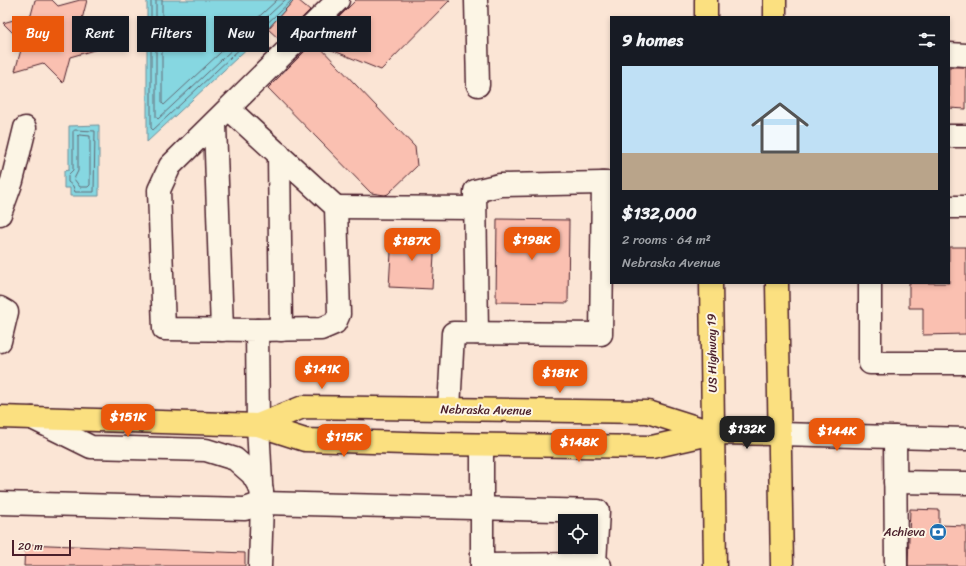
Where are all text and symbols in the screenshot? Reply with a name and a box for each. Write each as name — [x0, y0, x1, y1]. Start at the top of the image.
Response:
chip: Buy — [12, 16, 64, 52]
chip: Rent — [72, 16, 129, 52]
chip: Filters — [137, 16, 206, 52]
chip: New — [214, 16, 269, 52]
chip: Apartment — [277, 16, 371, 52]
text: 9 homes — [622, 25, 683, 55]
icon: filters — [916, 29, 938, 51]
icon: home — [744, 92, 816, 164]
text: $132,000 — [622, 198, 697, 228]
pin: $198K — [504, 227, 560, 261]
pin: $187K — [384, 228, 440, 262]
text: $198K — [513, 228, 551, 251]
text: 2 rooms · 64 m² — [622, 228, 711, 251]
text: $187K — [393, 229, 431, 252]
text: Nebraska Avenue — [622, 251, 720, 274]
street label: US Highway 19 — [700, 313, 724, 393]
pin: $141K — [294, 356, 350, 390]
text: $141K — [304, 357, 340, 380]
pin: $181K — [532, 360, 588, 394]
text: $181K — [542, 361, 578, 384]
street label: Nebraska Avenue — [440, 398, 532, 422]
pin: $151K — [100, 404, 156, 438]
text: $151K — [110, 405, 146, 428]
pin: $132K — [719, 416, 775, 450]
text: $132K — [729, 417, 765, 440]
pin: $144K — [809, 418, 865, 452]
text: $144K — [818, 419, 856, 442]
pin: $115K — [316, 424, 372, 458]
text: $115K — [326, 425, 362, 448]
pin: $148K — [551, 429, 607, 463]
text: $148K — [560, 430, 598, 453]
map controls — [558, 514, 598, 554]
button: locate — [558, 514, 598, 554]
place label: Achieva — [883, 521, 925, 543]
bank icon: Achieva — [928, 522, 948, 542]
text: 20 m — [18, 537, 43, 556]
scale bar — [12, 538, 71, 557]

